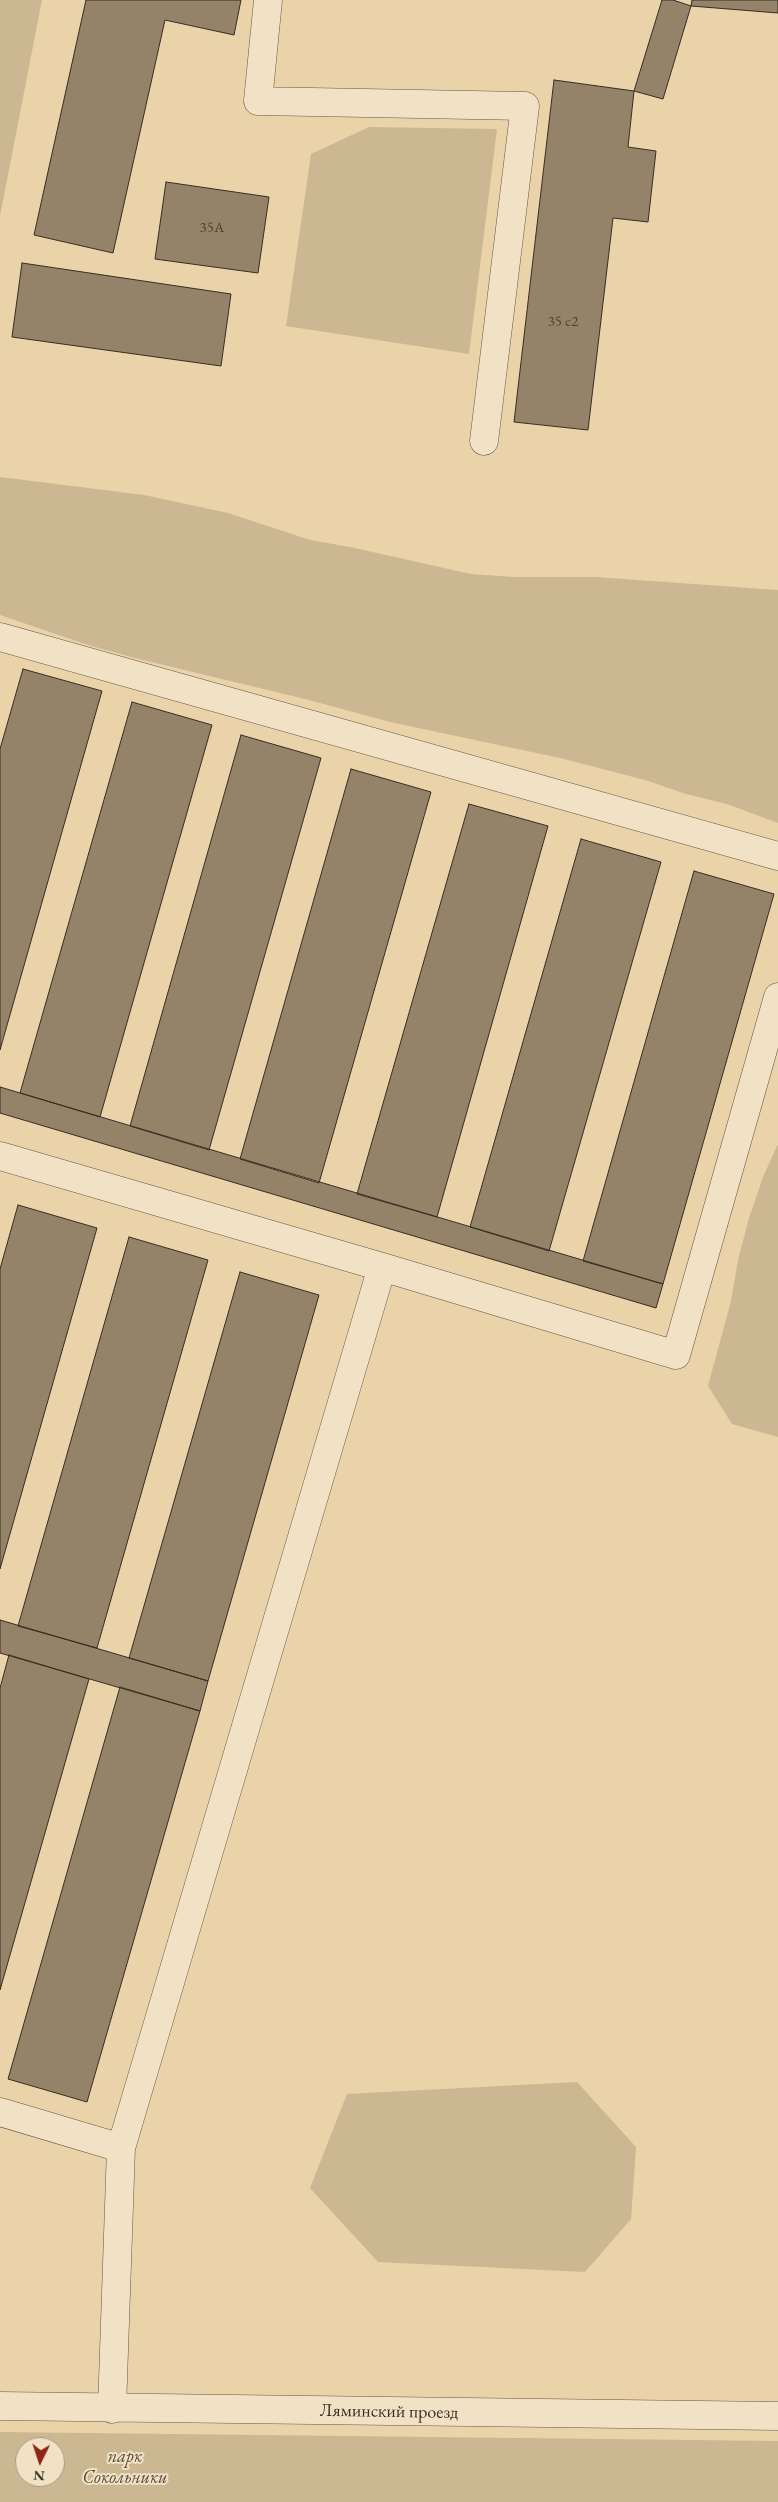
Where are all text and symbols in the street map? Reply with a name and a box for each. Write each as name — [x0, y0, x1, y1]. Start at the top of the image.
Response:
house number: 35А — [200, 219, 224, 237]
house number: 35 с2 — [548, 313, 578, 331]
street label: Ляминский проезд — [320, 2400, 458, 2424]
north arrow — [15, 2437, 65, 2487]
park label: парк Сокольники — [83, 2446, 167, 2488]
text: N — [33, 2467, 45, 2485]

